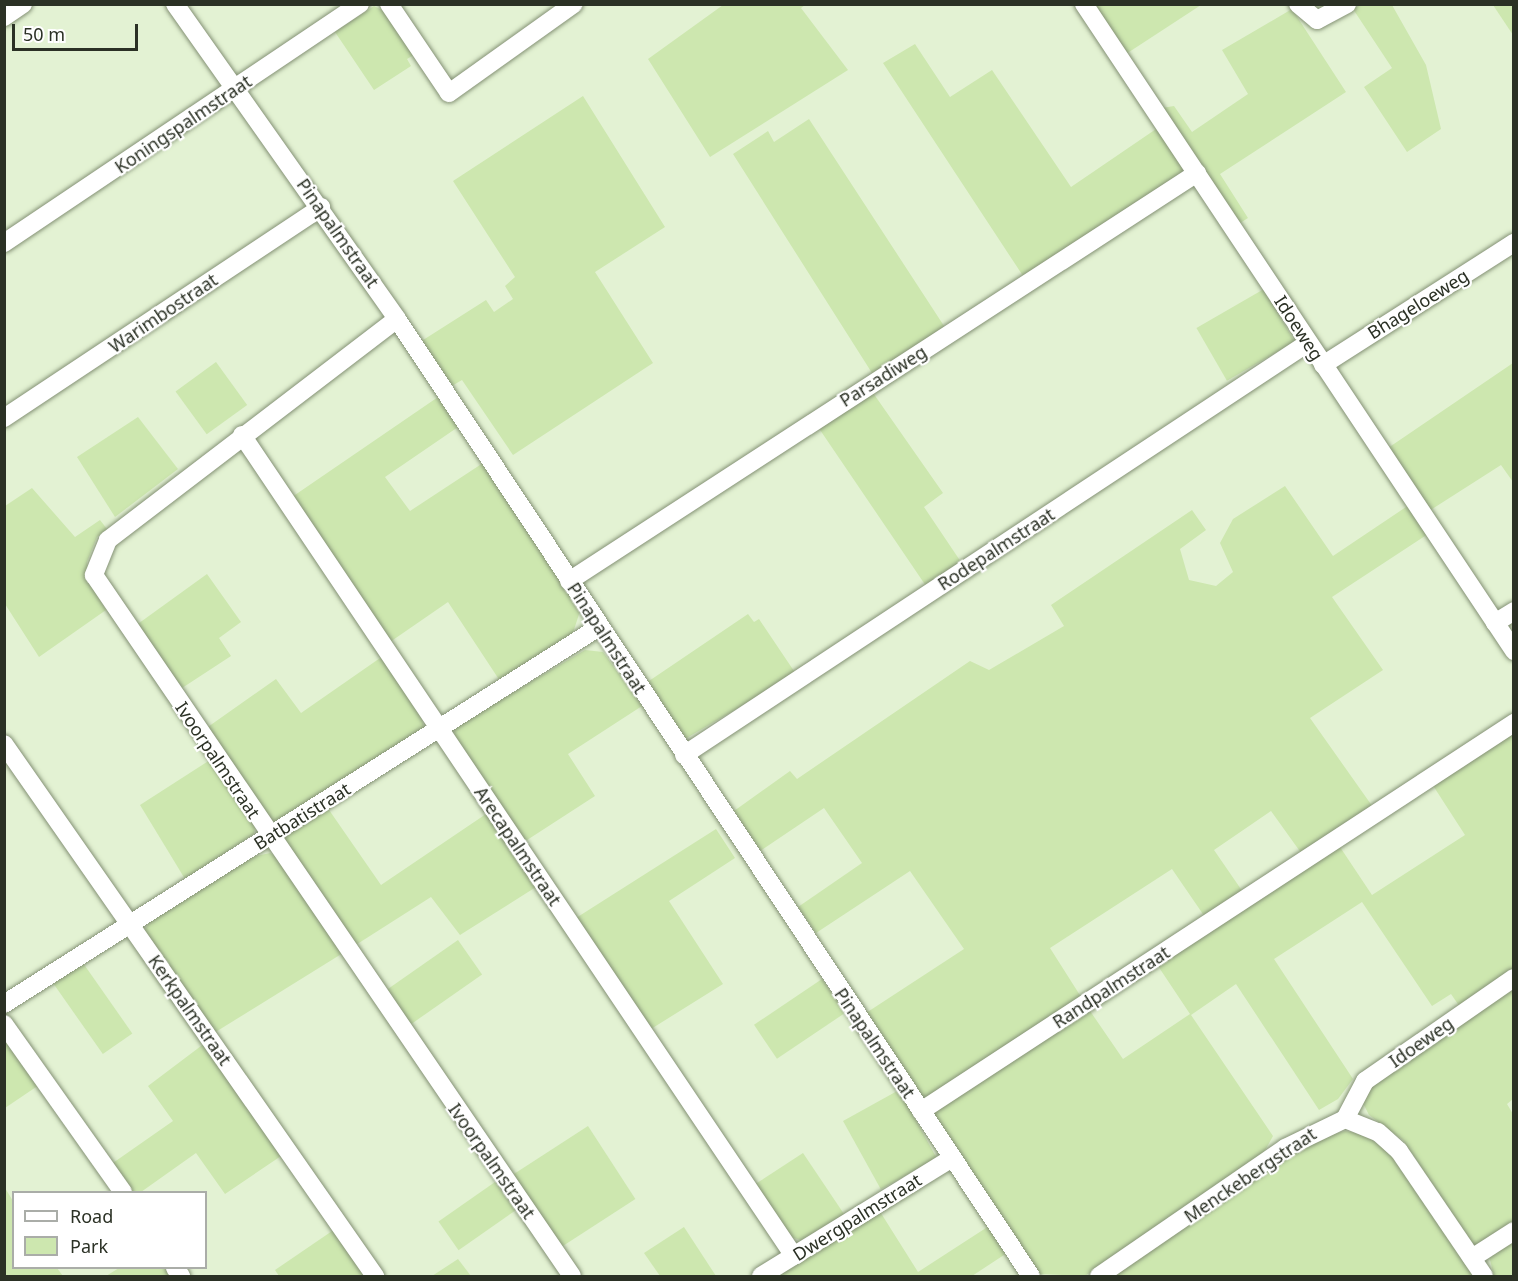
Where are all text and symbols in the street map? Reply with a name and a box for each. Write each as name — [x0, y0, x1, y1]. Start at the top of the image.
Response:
scale bar — [15, 12, 141, 50]
text: 50 m — [23, 22, 65, 46]
street label: Koningspalmstraat — [111, 70, 255, 178]
street label: Pinapalmstraat — [292, 174, 384, 292]
street label: Bhageloeweg — [1364, 264, 1472, 344]
street label: Warimbostraat — [105, 269, 221, 357]
street label: Idoeweg — [1270, 291, 1328, 365]
street label: Parsadiweg — [836, 341, 930, 411]
street label: Rodepalmstraat — [934, 503, 1058, 595]
street label: Pinapalmstraat — [563, 578, 651, 698]
street label: Ivoorpalmstraat — [171, 698, 265, 822]
street label: Batbatistraat — [250, 778, 354, 854]
street label: Arecapalmstraat — [470, 782, 566, 910]
street label: Randpalmstraat — [1049, 941, 1173, 1033]
street label: Kerkpalmstraat — [144, 951, 236, 1069]
street label: Pinapalmstraat — [830, 984, 920, 1102]
street label: Idoeweg — [1385, 1012, 1457, 1072]
street label: Ivoorpalmstraat — [444, 1099, 540, 1223]
street label: Menckebergstraat — [1180, 1123, 1320, 1227]
street label: Dwergpalmstraat — [789, 1169, 925, 1265]
legend — [12, 1191, 207, 1269]
text: Road — [70, 1204, 113, 1228]
text: Park — [70, 1234, 108, 1258]

